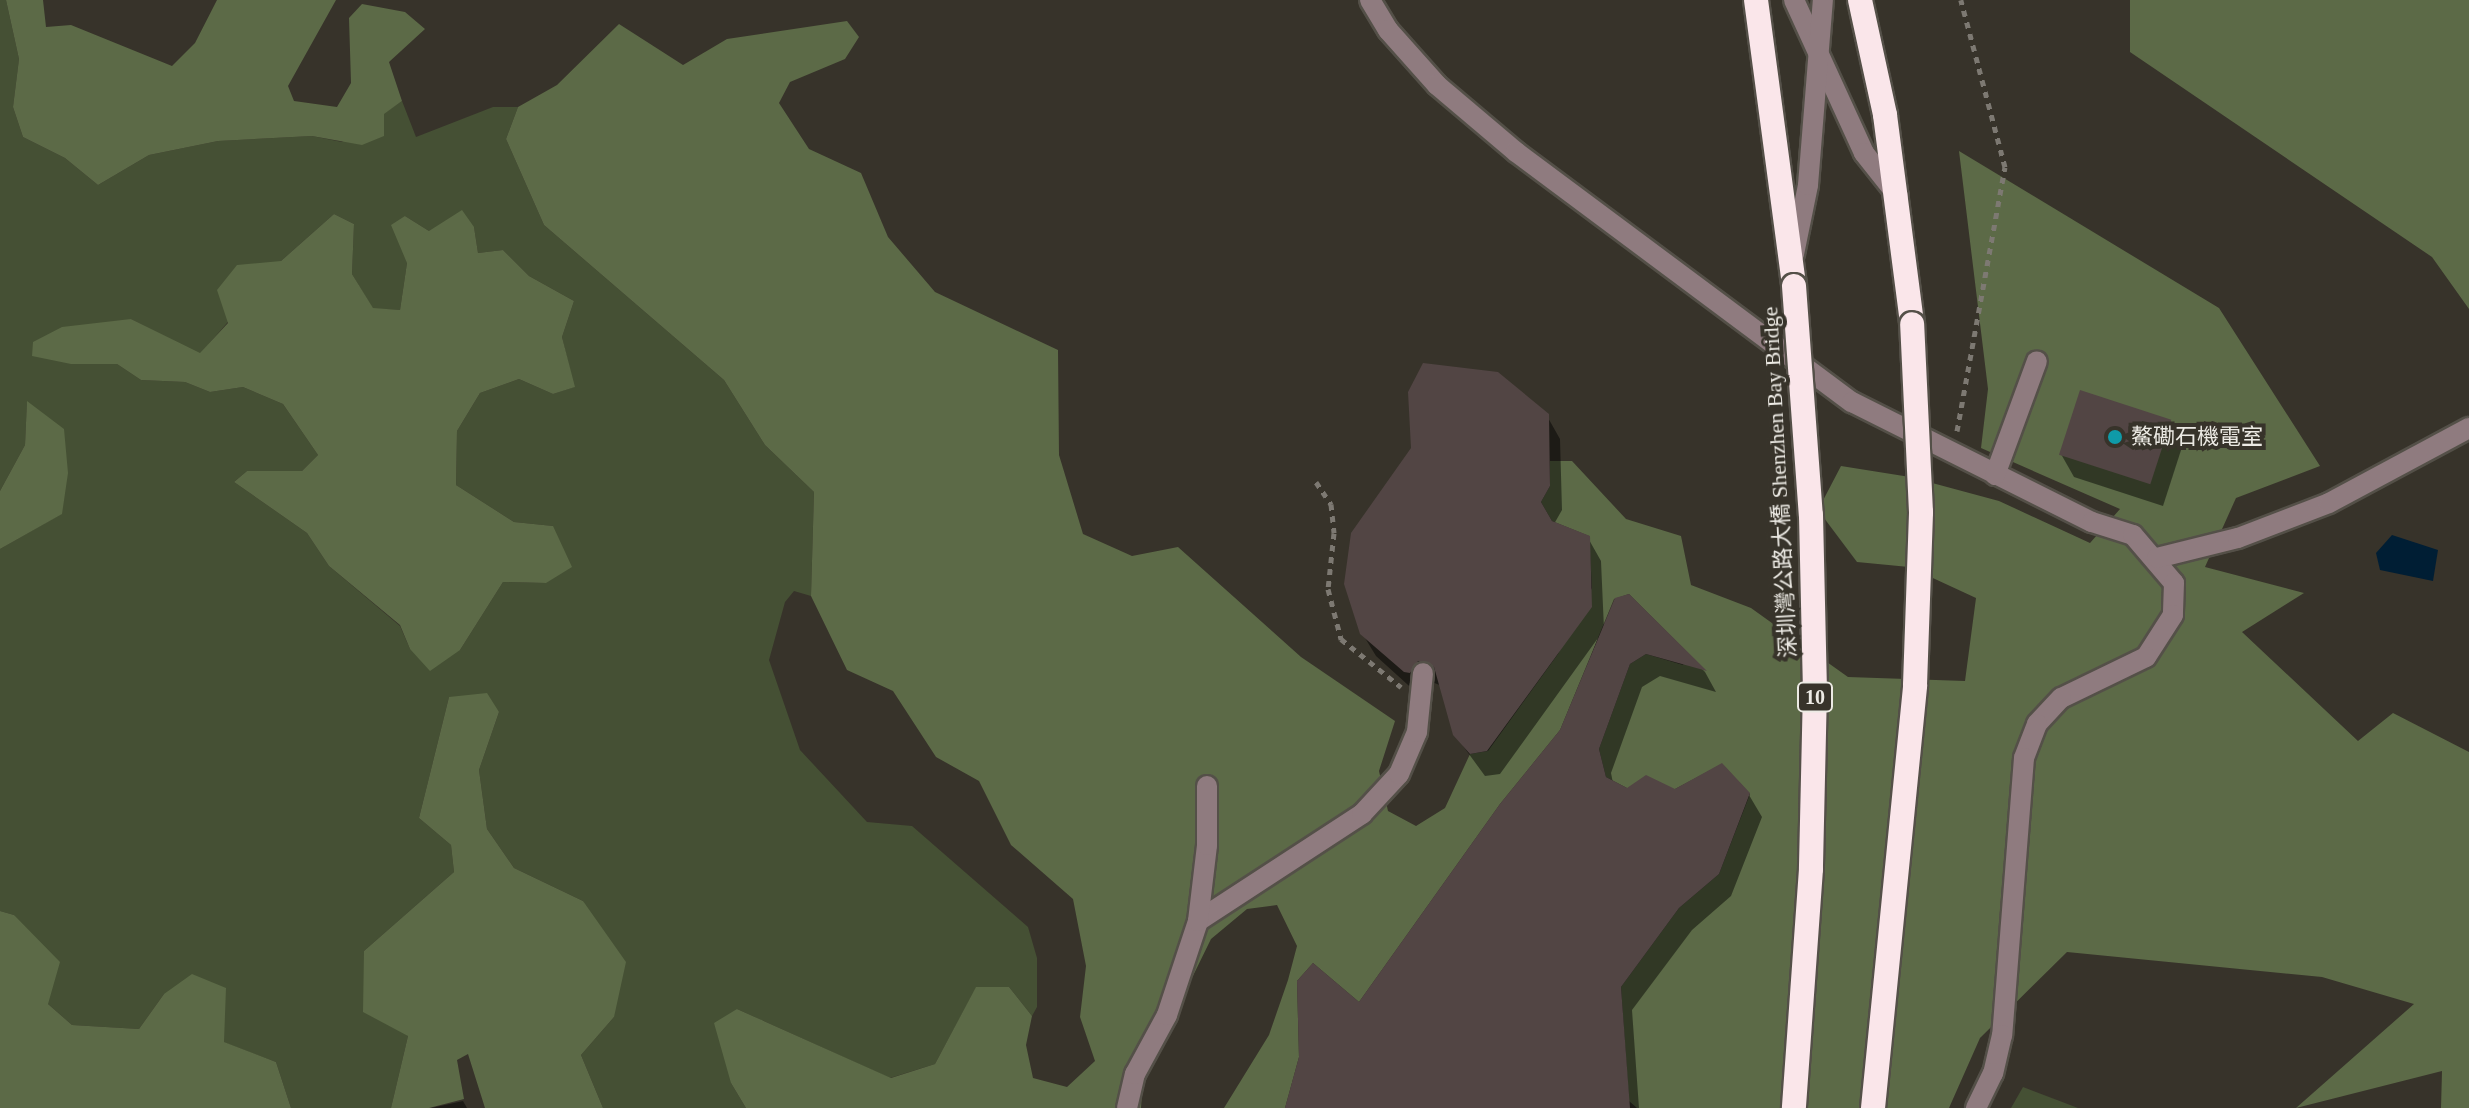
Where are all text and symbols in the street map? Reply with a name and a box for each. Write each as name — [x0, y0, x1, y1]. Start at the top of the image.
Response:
street label: 深圳灣公路大橋 Shenzhen Bay Bridge — [1757, 306, 1801, 658]
place label: 鰲磡石機電室 — [2131, 424, 2263, 450]
marker: 鰲磡石機電室 — [2106, 428, 2124, 446]
road number: 10 — [1797, 681, 1833, 713]

